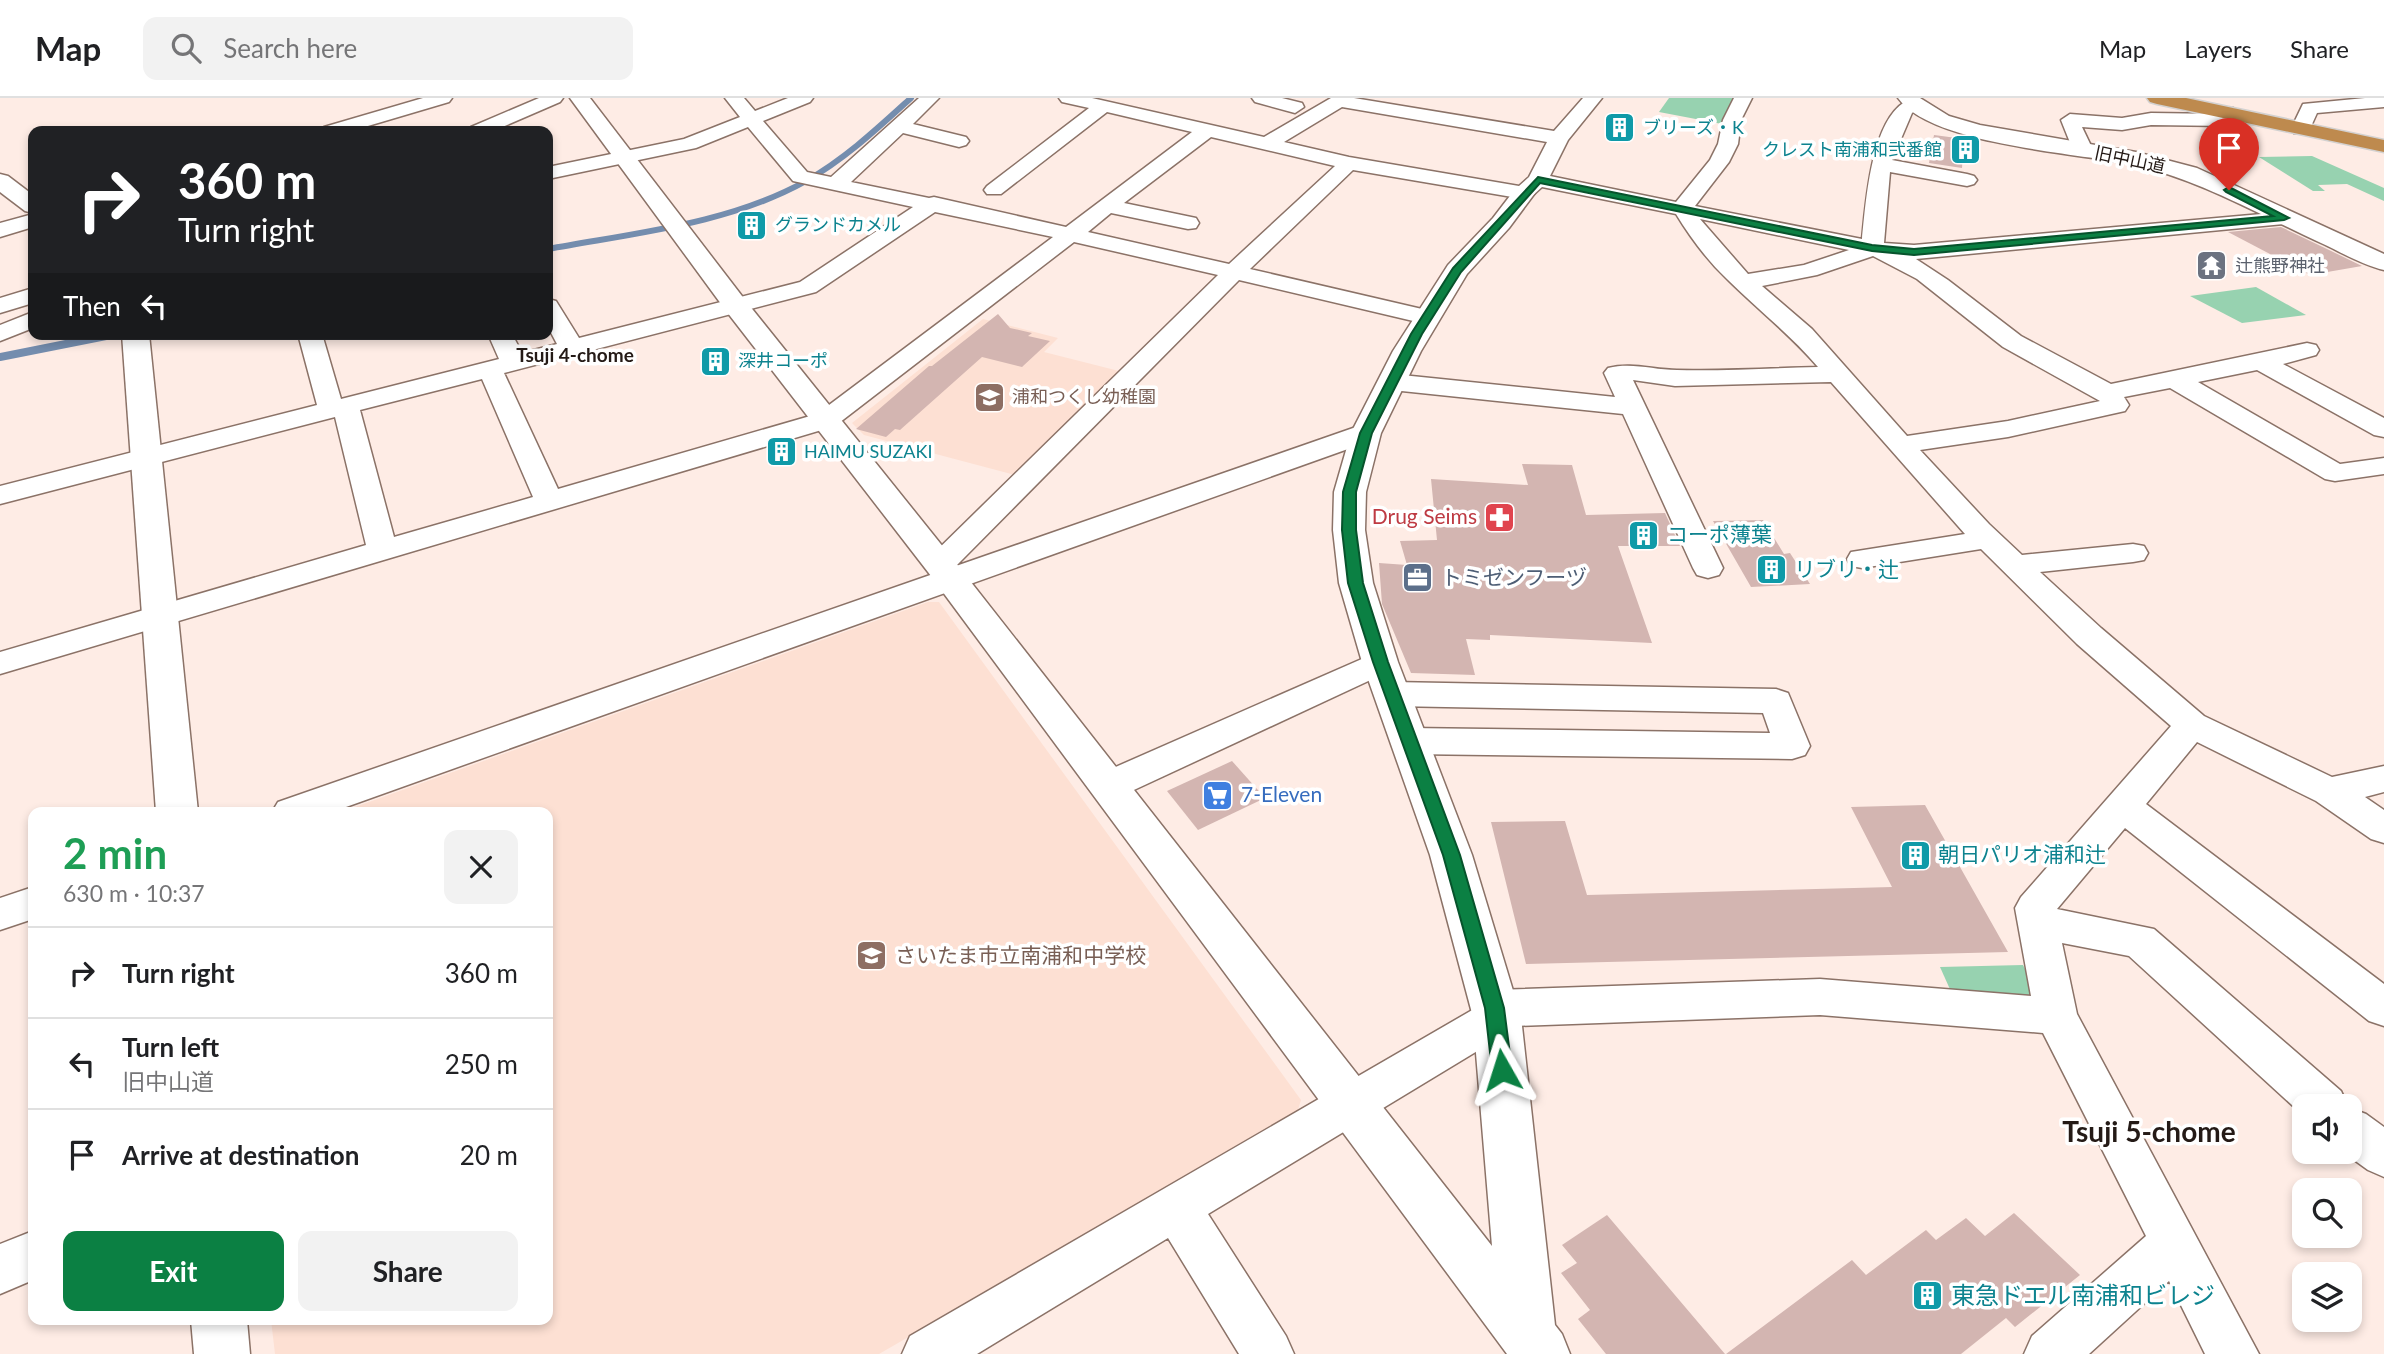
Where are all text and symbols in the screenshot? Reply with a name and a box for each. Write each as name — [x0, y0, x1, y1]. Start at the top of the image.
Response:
search box — [143, 17, 633, 80]
text: Map — [35, 28, 101, 68]
icon: search — [167, 29, 205, 67]
text: Search here — [223, 32, 357, 64]
text: Map — [2099, 34, 2146, 63]
text: Layers — [2184, 34, 2252, 63]
text: Share — [2290, 34, 2349, 63]
building icon: ブリーズ・K — [1603, 111, 1637, 145]
place label: ブリーズ・K — [1643, 116, 1744, 138]
pin — [2199, 118, 2259, 190]
icon: arrive — [2210, 129, 2248, 167]
building icon: クレスト南浦和弐番館 — [1948, 133, 1982, 167]
place label: クレスト南浦和弐番館 — [1762, 138, 1942, 160]
street label: 旧中山道 — [2093, 141, 2168, 177]
text: 360 m — [178, 151, 316, 209]
icon: right — [63, 154, 154, 245]
building icon: グランドカメル — [735, 208, 769, 242]
text: Turn right — [178, 210, 314, 249]
place label: グランドカメル — [775, 213, 901, 235]
temple icon: 辻熊野神社 — [2195, 249, 2229, 283]
place label: 辻熊野神社 — [2235, 254, 2325, 276]
icon: left — [135, 287, 173, 325]
text: Then — [63, 290, 121, 322]
district label: Tsuji 4-chome — [516, 343, 634, 366]
building icon: 深井コーポ — [698, 344, 732, 378]
place label: 深井コーポ — [738, 349, 828, 371]
school or university icon: 浦和つくし幼稚園 — [972, 380, 1006, 414]
place label: 浦和つくし幼稚園 — [1012, 385, 1156, 407]
building icon: HAIMU SUZAKI — [764, 435, 798, 469]
place label: HAIMU SUZAKI — [804, 440, 933, 462]
pharmacy icon: Drug Seims — [1483, 500, 1517, 534]
place label: Drug Seims — [1372, 503, 1477, 528]
building icon: コーポ薄葉 — [1627, 518, 1661, 552]
place label: コーポ薄葉 — [1667, 521, 1772, 546]
building icon: リブリ・辻 — [1754, 553, 1788, 587]
place label: リブリ・辻 — [1794, 556, 1899, 581]
office icon: トミゼンフーヅ — [1401, 561, 1435, 595]
place label: トミゼンフーヅ — [1441, 564, 1587, 589]
supermarket icon: 7-Eleven — [1201, 778, 1235, 812]
place label: 7-Eleven — [1241, 781, 1322, 806]
text: 2 min — [63, 828, 167, 878]
button: close — [444, 830, 518, 904]
building icon: 朝日パリオ浦和辻 — [1898, 838, 1932, 872]
place label: 朝日パリオ浦和辻 — [1938, 841, 2106, 866]
text: 630 m · 10:37 — [63, 879, 205, 907]
school or university icon: さいたま市立南浦和中学校 — [855, 939, 889, 973]
place label: さいたま市立南浦和中学校 — [895, 942, 1146, 967]
icon: right — [63, 954, 101, 992]
text: Turn right — [122, 957, 235, 989]
text: 360 m — [445, 957, 518, 989]
text: Turn left — [122, 1031, 219, 1063]
position arrow — [1465, 1033, 1539, 1107]
icon: left — [63, 1045, 101, 1083]
text: 250 m — [445, 1048, 518, 1080]
text: 旧中山道 — [122, 1067, 214, 1095]
map controls — [2292, 1094, 2362, 1332]
button: sound — [2292, 1094, 2362, 1164]
district label: Tsuji 5-chome — [2062, 1114, 2236, 1148]
icon: arrive — [63, 1136, 101, 1174]
text: Arrive at destination — [122, 1139, 359, 1171]
text: 20 m — [460, 1139, 518, 1171]
button: search — [2292, 1178, 2362, 1248]
button: Exit — [63, 1231, 284, 1311]
button: Share — [298, 1231, 518, 1311]
button: layers — [2292, 1262, 2362, 1332]
building icon: 東急ドエル南浦和ビレジ — [1911, 1279, 1945, 1313]
place label: 東急ドエル南浦和ビレジ — [1951, 1280, 2215, 1309]

